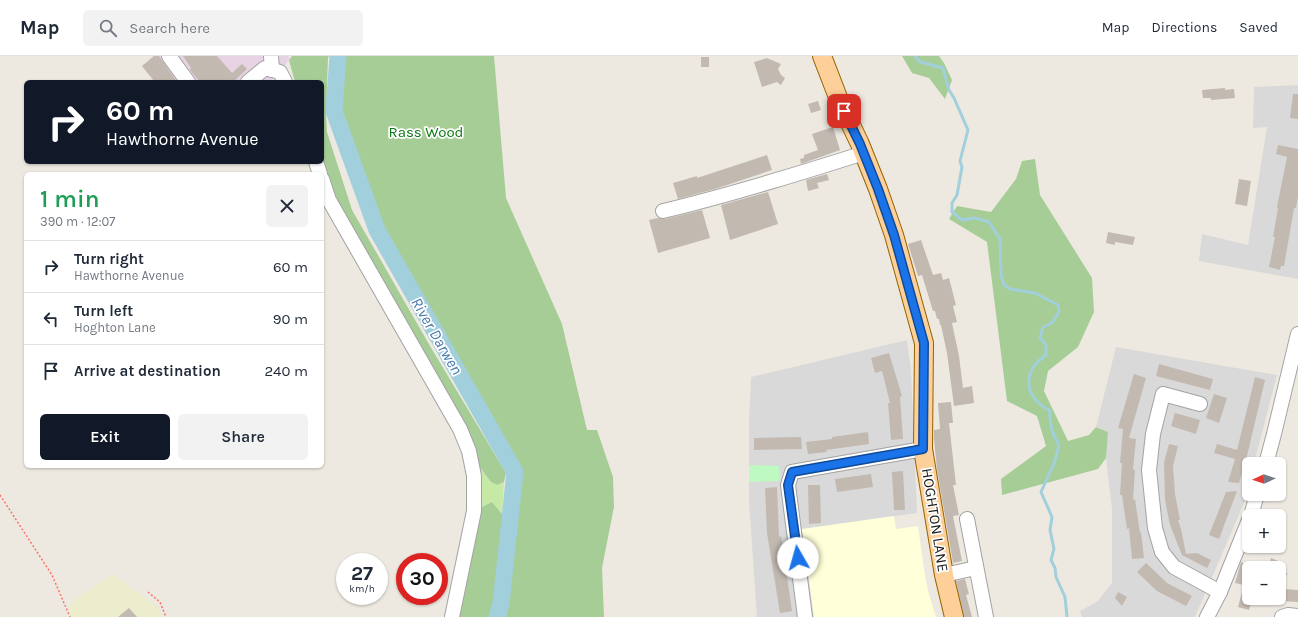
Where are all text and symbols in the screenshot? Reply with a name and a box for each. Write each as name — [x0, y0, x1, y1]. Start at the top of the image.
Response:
search box — [83, 10, 363, 46]
text: Map — [20, 17, 59, 39]
icon: search — [97, 17, 119, 39]
text: Search here — [129, 19, 210, 37]
text: Map — [1102, 19, 1130, 36]
text: Directions — [1152, 19, 1217, 36]
text: Saved — [1239, 19, 1278, 36]
text: 60 m — [106, 94, 174, 127]
pin — [827, 94, 861, 128]
icon: right — [40, 96, 92, 148]
icon: arrive — [833, 100, 855, 122]
park label: Rass Wood — [389, 123, 463, 141]
text: Hawthorne Avenue — [106, 128, 259, 150]
text: 1 min — [40, 185, 100, 213]
button: close — [266, 185, 308, 227]
text: 390 m · 12:07 — [40, 214, 115, 229]
text: Turn right — [74, 250, 144, 268]
icon: right — [40, 256, 62, 278]
text: 60 m — [273, 258, 308, 276]
text: Hawthorne Avenue — [74, 268, 184, 283]
water label: River Darwen — [407, 294, 467, 378]
text: Turn left — [74, 302, 133, 320]
icon: left — [40, 308, 62, 330]
text: 90 m — [273, 310, 308, 328]
text: Hoghton Lane — [74, 320, 156, 335]
icon: arrive — [40, 360, 62, 382]
text: Arrive at destination — [74, 362, 221, 380]
text: 240 m — [264, 362, 308, 380]
button: Exit — [40, 414, 170, 460]
button: Share — [178, 414, 308, 460]
north arrow — [1242, 457, 1286, 501]
map controls — [1242, 457, 1286, 605]
street label: HOGHTON LANE — [918, 467, 952, 573]
button: + — [1242, 509, 1286, 553]
position arrow — [777, 537, 819, 579]
speed limit sign: 30 — [396, 553, 448, 605]
button: − — [1242, 561, 1286, 605]
text: 27 — [351, 562, 373, 585]
text: km/h — [349, 583, 375, 595]

